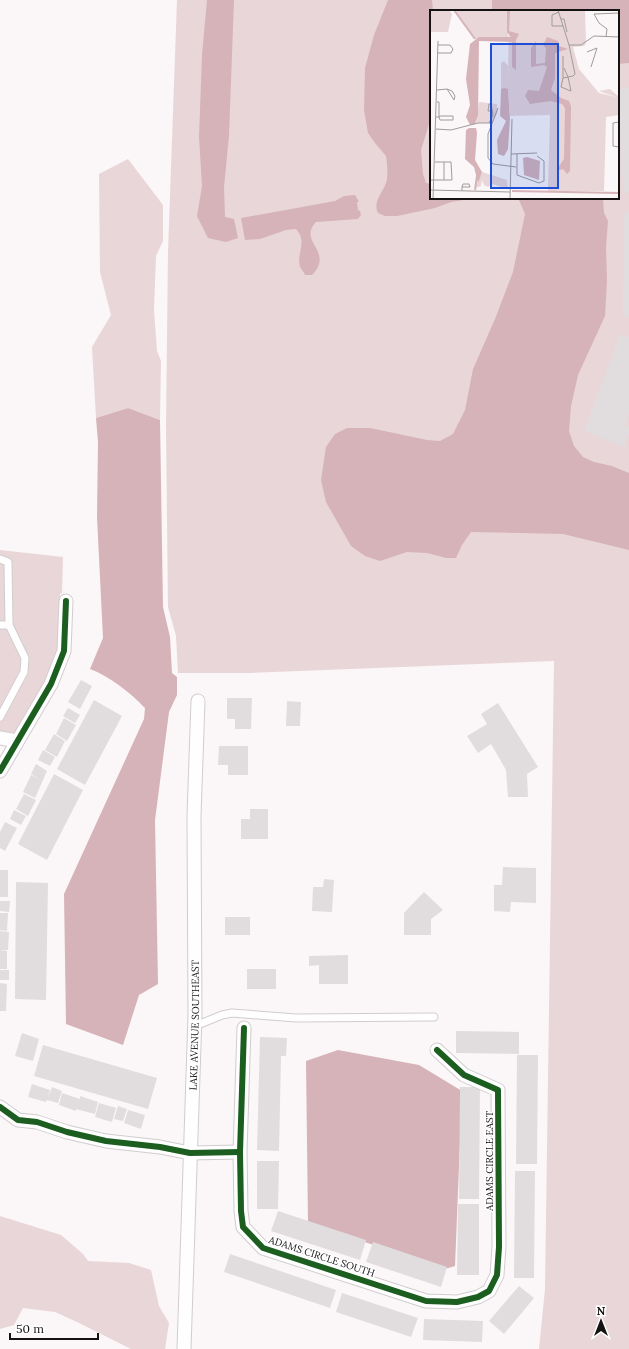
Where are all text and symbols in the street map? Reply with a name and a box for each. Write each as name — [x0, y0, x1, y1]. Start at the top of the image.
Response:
inset map — [430, 10, 619, 199]
street label: LAKE AVENUE SOUTHEAST — [187, 959, 202, 1091]
street label: ADAMS CIRCLE EAST — [483, 1110, 496, 1212]
street label: ADAMS CIRCLE SOUTH — [266, 1233, 377, 1280]
north arrow — [581, 1301, 621, 1341]
text: N — [597, 1304, 606, 1318]
scale bar — [10, 1315, 98, 1341]
text: 50 m — [16, 1321, 44, 1336]

